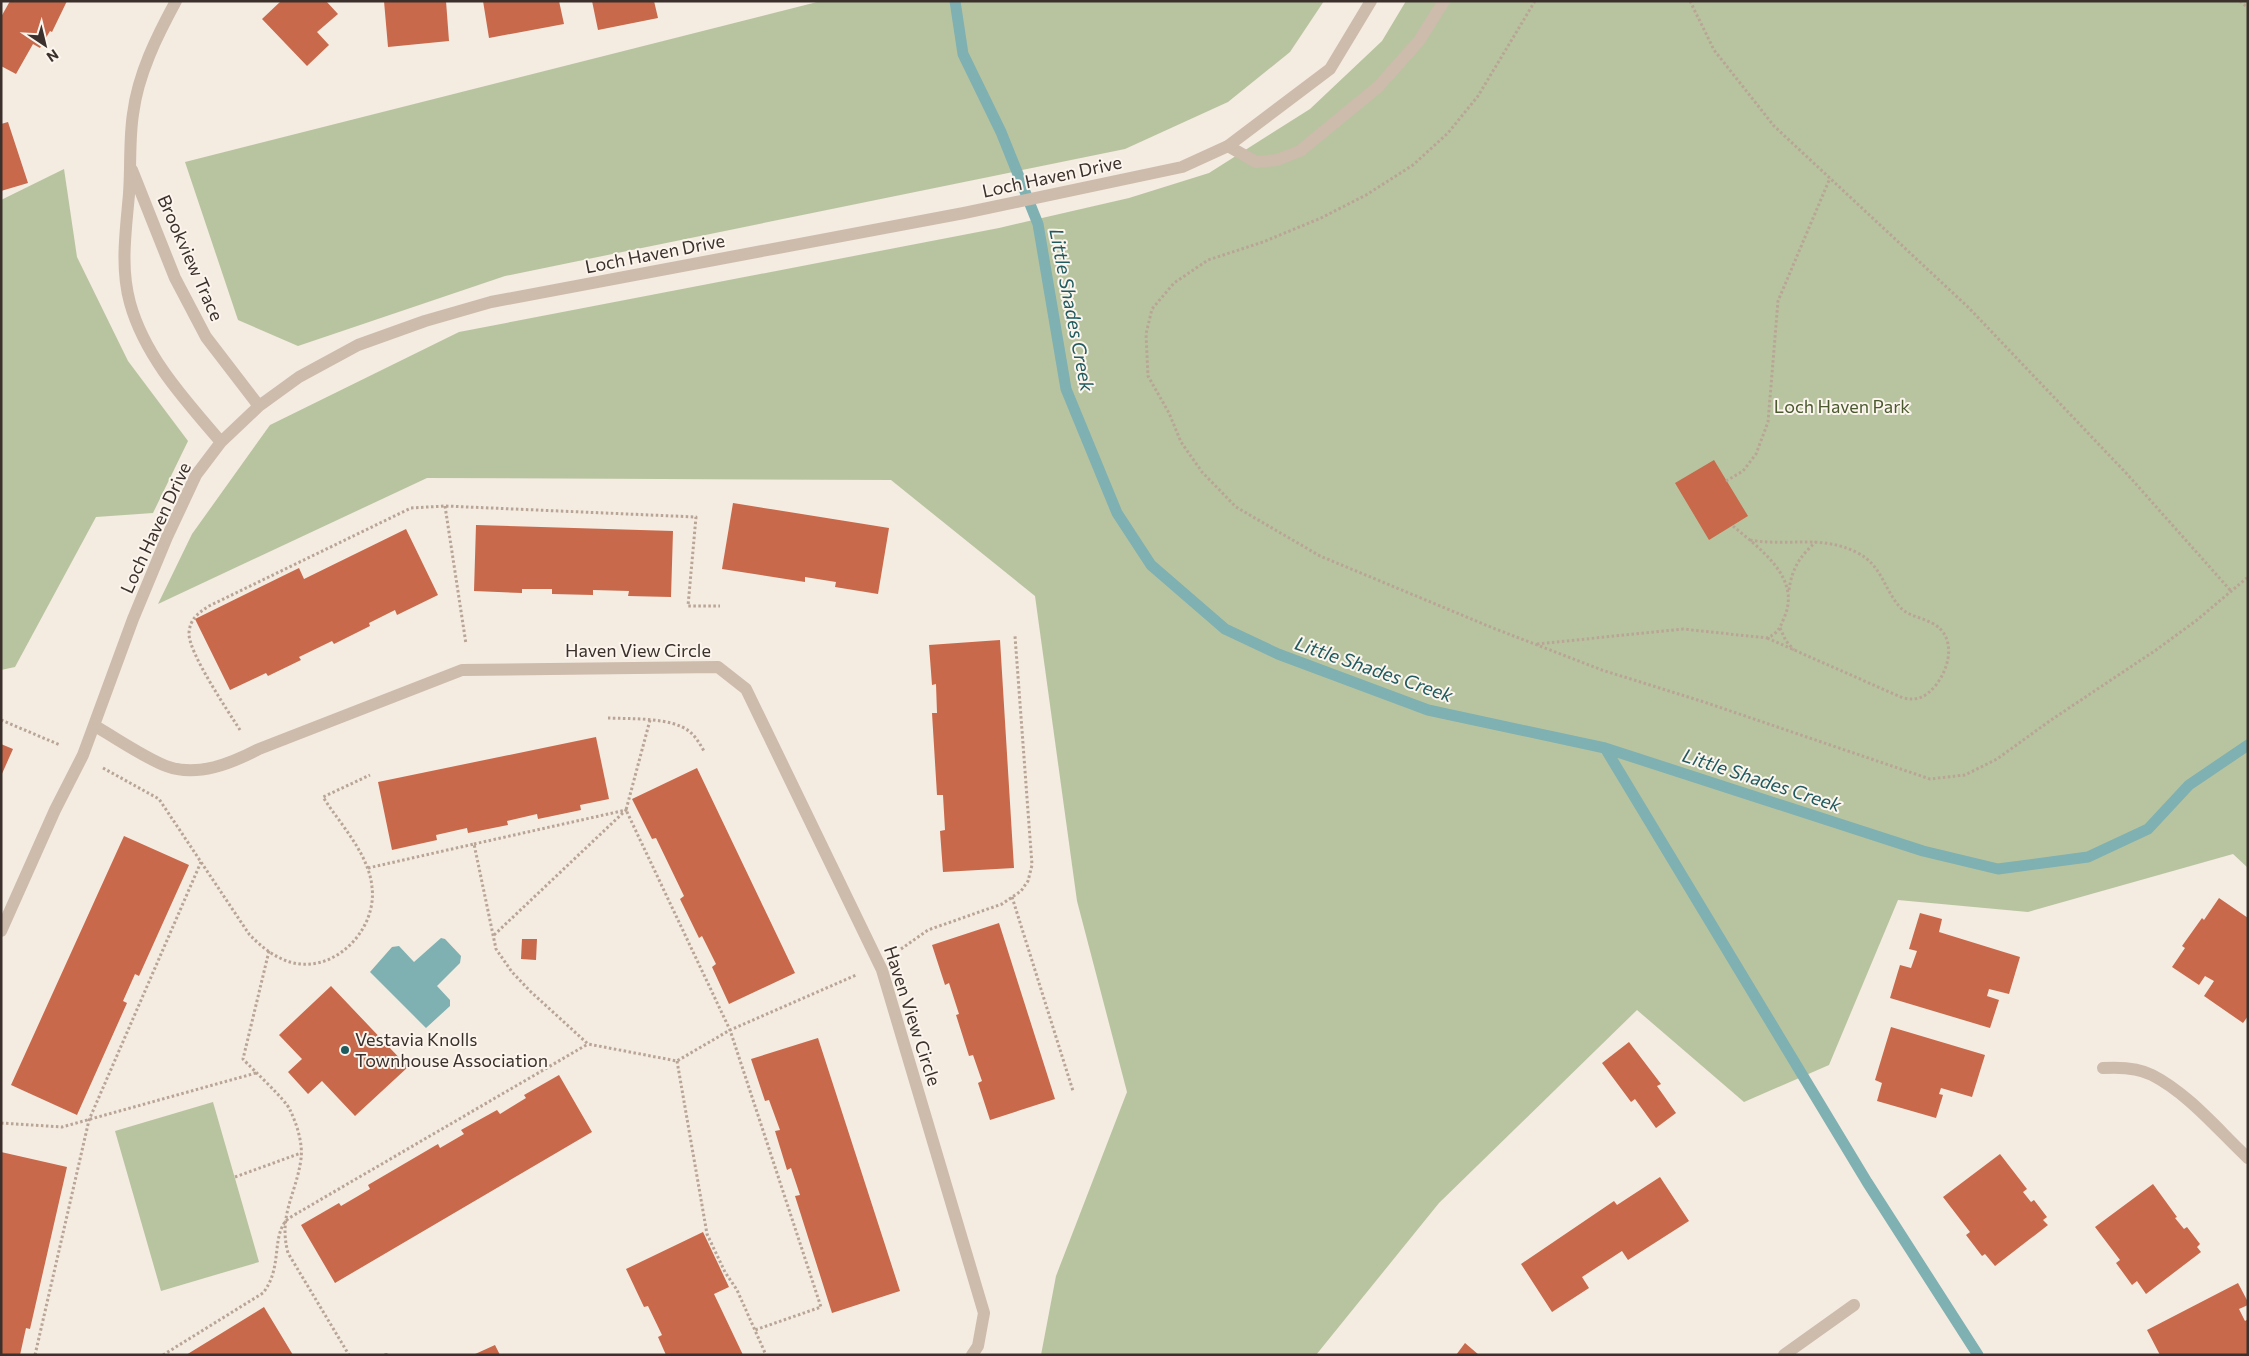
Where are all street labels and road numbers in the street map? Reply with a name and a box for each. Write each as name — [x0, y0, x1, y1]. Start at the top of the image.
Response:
street label: Loch Haven Drive — [980, 150, 1124, 202]
street label: Brookview Trace — [153, 191, 229, 324]
street label: Loch Haven Drive — [583, 229, 727, 277]
street label: Loch Haven Drive — [115, 459, 195, 597]
street label: Haven View Circle — [565, 639, 711, 661]
street label: Haven View Circle — [880, 943, 946, 1088]

